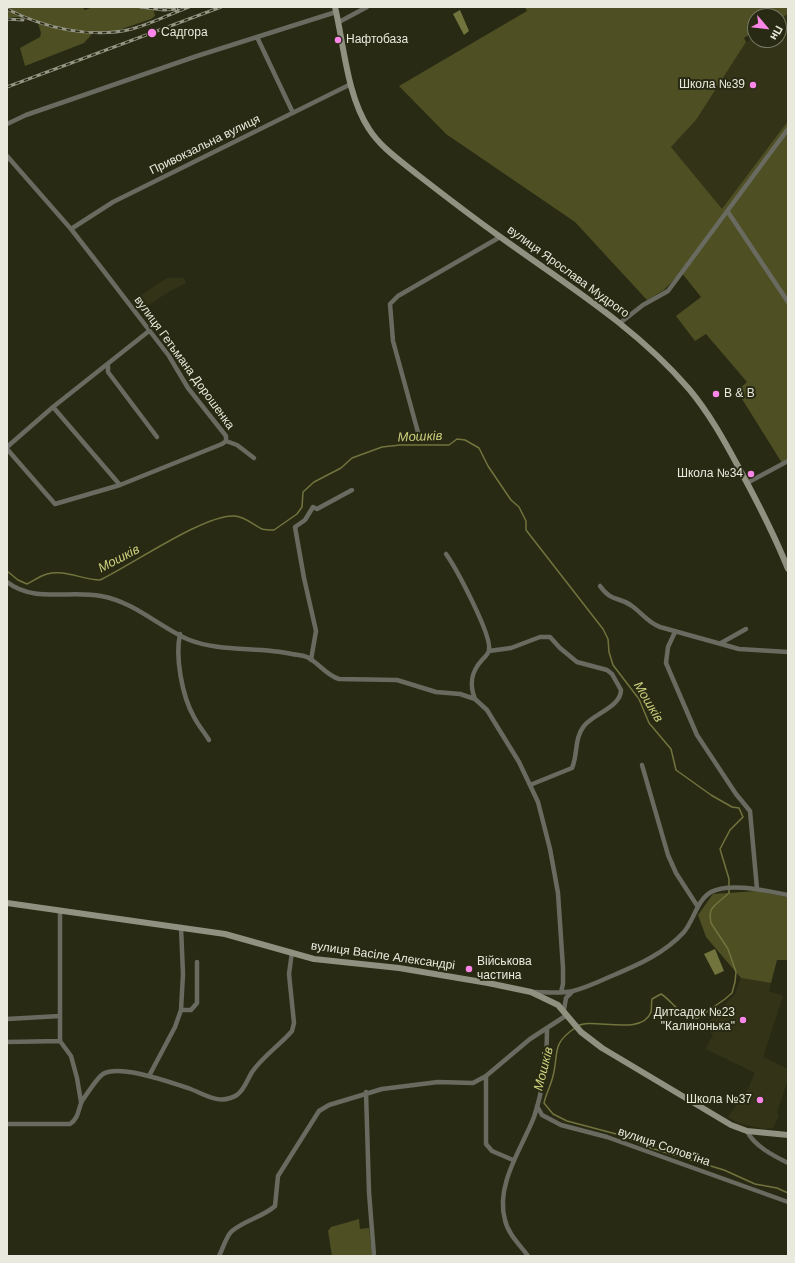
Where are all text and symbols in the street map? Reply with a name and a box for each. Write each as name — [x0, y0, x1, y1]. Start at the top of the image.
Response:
north arrow — [747, 8, 787, 48]
text: Пн — [768, 24, 785, 42]
place label: Садгора — [161, 26, 208, 40]
marker: Садгора — [146, 27, 158, 39]
place label: Нафтобаза — [346, 33, 408, 47]
marker: Нафтобаза — [333, 35, 343, 45]
place label: Школа №39 — [679, 78, 745, 92]
marker: Школа №39 — [748, 80, 758, 90]
street label: Привокзальна вулиця — [147, 112, 263, 178]
street label: вулиця Ярослава Мудрого — [504, 223, 632, 321]
street label: вулиця Гетьмана Дорошенка — [131, 294, 237, 432]
place label: B & B — [724, 387, 755, 401]
marker: B & B — [711, 389, 721, 399]
water label: Мошків — [397, 428, 443, 446]
place label: Школа №34 — [677, 467, 743, 481]
marker: Школа №34 — [746, 469, 756, 479]
water label: Мошків — [96, 542, 142, 576]
water label: Мошків — [630, 679, 666, 725]
street label: вулиця Васіле Александрі — [310, 939, 456, 973]
place label: Військова частина — [477, 955, 532, 983]
marker: Військова частина — [464, 964, 474, 974]
place label: Дитсадок №23 "Калинонька" — [654, 1006, 735, 1034]
marker: Дитсадок №23 "Калинонька" — [738, 1015, 748, 1025]
water label: Мошків — [531, 1045, 557, 1093]
place label: Школа №37 — [686, 1093, 752, 1107]
marker: Школа №37 — [755, 1095, 765, 1105]
street label: вулиця Солов'їна — [616, 1124, 712, 1170]

